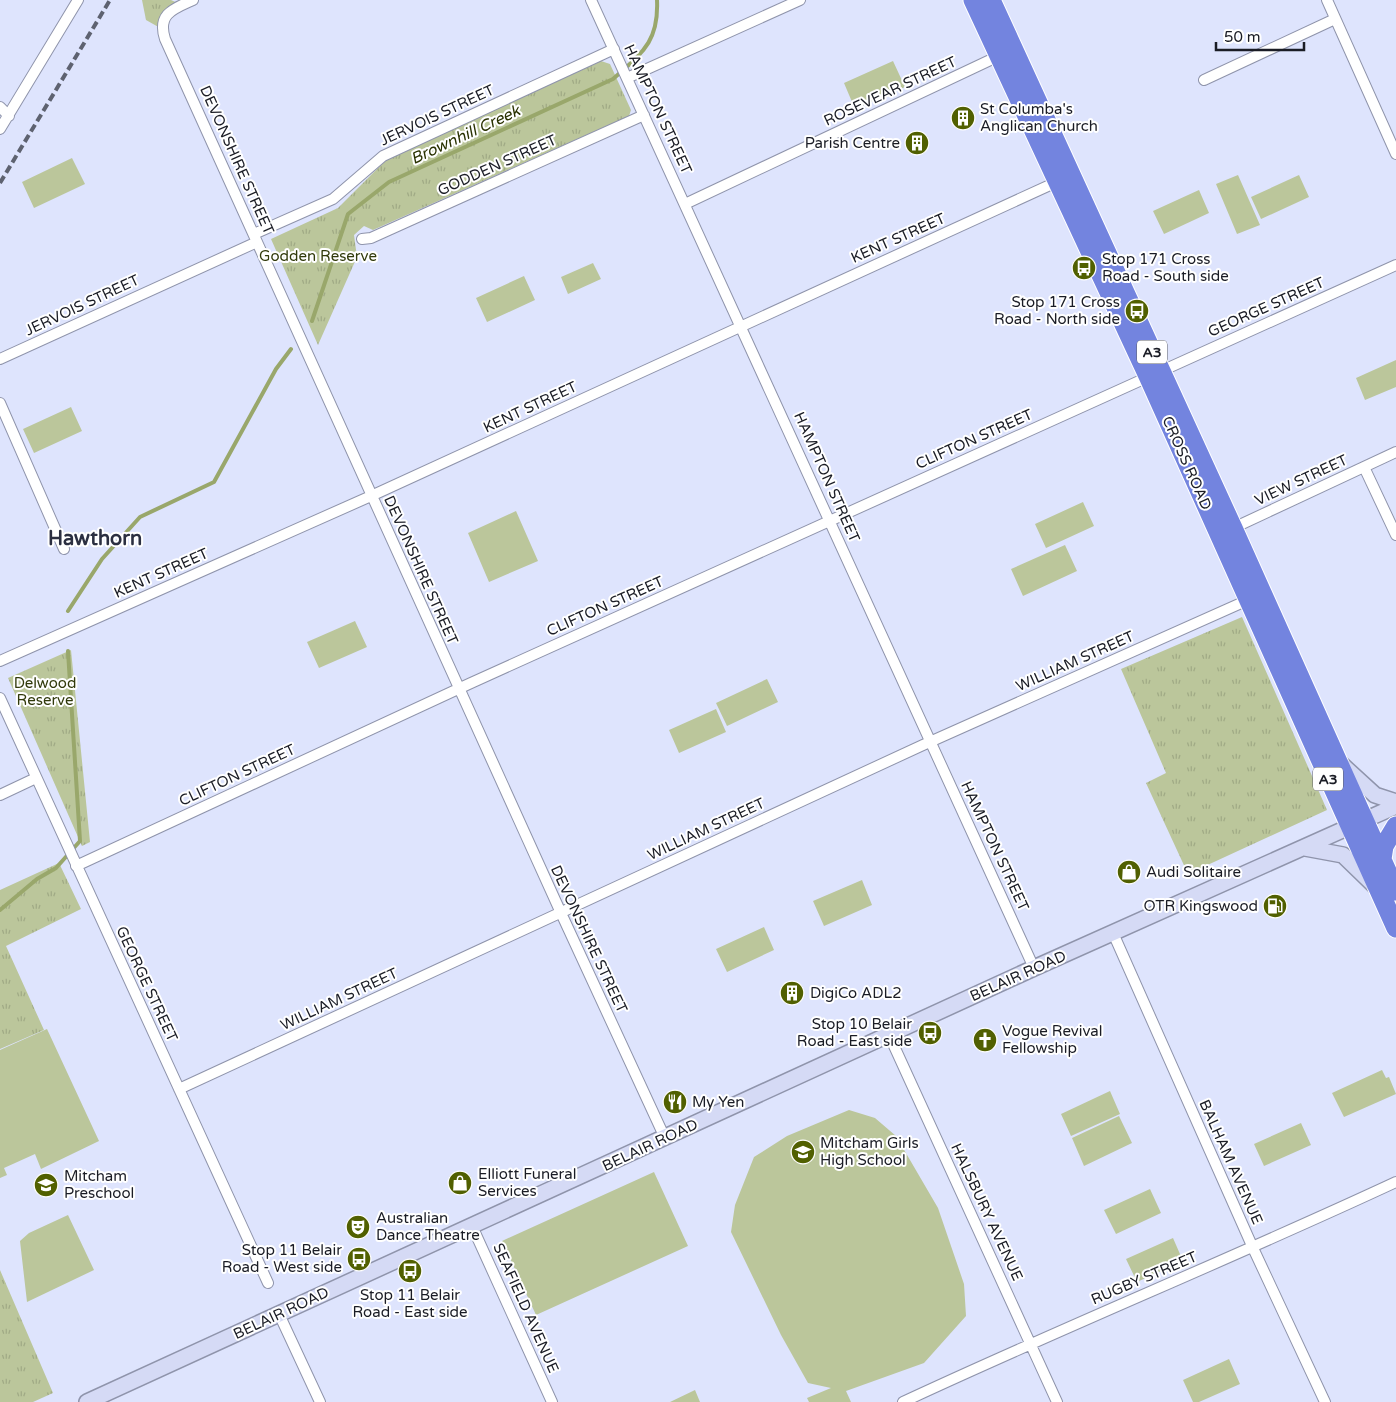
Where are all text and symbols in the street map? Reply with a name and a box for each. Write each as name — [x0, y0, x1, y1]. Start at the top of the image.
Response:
scale bar — [1216, 20, 1304, 52]
text: 50 m — [1224, 28, 1261, 46]
street label: HAMPTON STREET — [620, 41, 696, 177]
street label: ROSEVEAR STREET — [821, 52, 959, 130]
street label: JERVOIS STREET — [377, 81, 497, 149]
street label: DEVONSHIRE STREET — [196, 83, 278, 237]
water label: Brownhill Creek — [408, 100, 524, 169]
place label: St Columba's Anglican Church — [980, 100, 1098, 135]
building icon: St Columba's Anglican Church — [950, 105, 976, 131]
building icon: Parish Centre — [904, 130, 930, 156]
street label: GODDEN STREET — [435, 131, 559, 199]
place label: Parish Centre — [805, 134, 900, 152]
street label: KENT STREET — [848, 209, 948, 267]
park label: Godden Reserve — [259, 247, 377, 265]
place label: Stop 171 Cross Road - South side — [1102, 250, 1229, 285]
bus stop icon: Stop 171 Cross Road - South side — [1071, 255, 1097, 281]
street label: JERVOIS STREET — [22, 271, 142, 339]
street label: GEORGE STREET — [1205, 273, 1327, 341]
place label: Stop 171 Cross Road - North side — [994, 293, 1120, 328]
bus stop icon: Stop 171 Cross Road - North side — [1124, 298, 1150, 324]
road number: A3 — [1137, 341, 1167, 364]
street label: KENT STREET — [480, 377, 580, 437]
street label: CLIFTON STREET — [913, 405, 1035, 473]
street label: HAMPTON STREET — [790, 409, 864, 545]
street label: CROSS ROAD — [1158, 413, 1216, 513]
street label: VIEW STREET — [1252, 451, 1350, 509]
street label: DEVONSHIRE STREET — [380, 493, 462, 647]
district label: Hawthorn — [48, 527, 142, 551]
street label: KENT STREET — [111, 544, 211, 602]
street label: CLIFTON STREET — [544, 572, 666, 640]
street label: WILLIAM STREET — [1013, 627, 1137, 695]
park label: Delwood Reserve — [14, 674, 76, 709]
street label: CLIFTON STREET — [176, 740, 298, 810]
road number: A3 — [1313, 768, 1343, 791]
street label: HAMPTON STREET — [957, 778, 1033, 914]
street label: WILLIAM STREET — [644, 794, 768, 864]
shop icon: Audi Solitaire — [1116, 859, 1142, 885]
street label: DEVONSHIRE STREET — [547, 862, 631, 1016]
place label: Audi Solitaire — [1146, 863, 1241, 881]
fuel station icon: OTR Kingswood — [1262, 893, 1288, 919]
place label: OTR Kingswood — [1144, 897, 1258, 915]
street label: GEORGE STREET — [112, 923, 182, 1045]
street label: BELAIR ROAD — [967, 947, 1069, 1005]
street label: WILLIAM STREET — [277, 964, 401, 1034]
building icon: DigiCo ADL2 — [779, 980, 805, 1006]
place label: DigiCo ADL2 — [810, 984, 902, 1002]
place label: Stop 10 Belair Road - East side — [797, 1015, 912, 1050]
bus stop icon: Stop 10 Belair Road - East side — [917, 1020, 943, 1046]
place label: Vogue Revival Fellowship — [1002, 1022, 1103, 1057]
church icon: Vogue Revival Fellowship — [972, 1027, 998, 1053]
restaurant icon: My Yen — [662, 1089, 688, 1115]
place label: My Yen — [692, 1093, 744, 1111]
street label: BALHAM AVENUE — [1195, 1097, 1267, 1227]
street label: BELAIR ROAD — [599, 1115, 701, 1175]
place label: Mitcham Girls High School — [820, 1134, 919, 1169]
school or university icon: Mitcham Girls High School — [790, 1139, 816, 1165]
street label: HALSBURY AVENUE — [947, 1140, 1027, 1284]
place label: Elliott Funeral Services — [478, 1165, 576, 1200]
place label: Mitcham Preschool — [64, 1167, 134, 1202]
shop icon: Elliott Funeral Services — [447, 1170, 473, 1196]
school or university icon: Mitcham Preschool — [33, 1172, 59, 1198]
place label: Australian Dance Theatre — [376, 1209, 480, 1244]
theatre icon: Australian Dance Theatre — [345, 1214, 371, 1240]
street label: SEAFIELD AVENUE — [489, 1240, 563, 1376]
place label: Stop 11 Belair Road - West side — [222, 1241, 342, 1276]
bus stop icon: Stop 11 Belair Road - West side — [346, 1246, 372, 1272]
street label: RUGBY STREET — [1088, 1248, 1200, 1308]
bus stop icon: Stop 11 Belair Road - East side — [397, 1258, 423, 1284]
street label: BELAIR ROAD — [230, 1283, 332, 1343]
place label: Stop 11 Belair Road - East side — [352, 1286, 468, 1321]

